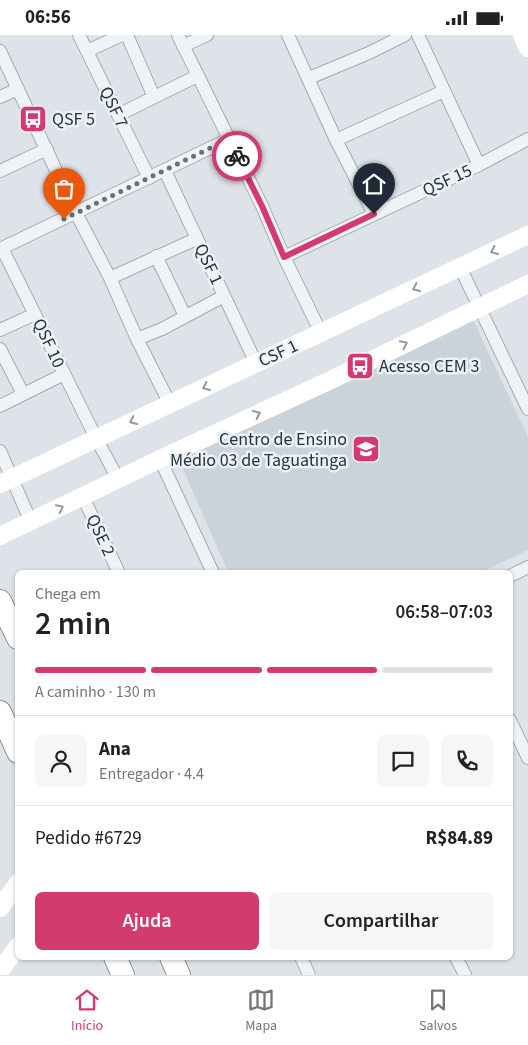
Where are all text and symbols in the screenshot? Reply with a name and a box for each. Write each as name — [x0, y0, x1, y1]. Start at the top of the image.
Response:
text: 06:56 — [25, 4, 71, 31]
street label: QSF 7 — [93, 82, 134, 132]
bus stop icon: QSF 5 — [18, 104, 48, 134]
place label: QSF 5 — [52, 107, 95, 132]
courier — [212, 131, 262, 181]
icon: bike — [223, 142, 251, 170]
street label: QSF 15 — [418, 158, 476, 203]
pin — [353, 163, 395, 214]
pin — [43, 168, 85, 219]
icon: home — [360, 170, 388, 198]
icon: bag — [50, 175, 78, 203]
street label: QSF 1 — [188, 239, 229, 289]
one-way arrow — [490, 245, 499, 255]
one-way arrow — [412, 282, 421, 292]
street label: QSF 10 — [26, 314, 71, 372]
street label: CSF 1 — [254, 333, 302, 373]
one-way arrow — [399, 340, 408, 350]
bus stop icon: Acesso CEM 3 — [345, 351, 375, 381]
place label: Acesso CEM 3 — [379, 354, 479, 379]
one-way arrow — [202, 381, 211, 391]
one-way arrow — [252, 410, 261, 420]
one-way arrow — [129, 415, 138, 426]
place label: Centro de Ensino Médio 03 de Taguatinga — [170, 427, 347, 473]
school or university icon: Centro de Ensino Médio 03 de Taguatinga — [351, 434, 381, 464]
one-way arrow — [55, 504, 64, 514]
street label: QSE 2 — [80, 510, 121, 560]
text: Chega em — [35, 583, 101, 605]
text: 06:58–07:03 — [395, 599, 493, 626]
text: 2 min — [35, 601, 111, 647]
text: A caminho · 130 m — [35, 681, 156, 703]
button: person — [35, 735, 87, 787]
button: chat — [377, 735, 429, 787]
button: phone — [441, 735, 493, 787]
text: Ana — [99, 736, 131, 763]
text: Entregador · 4.4 — [99, 763, 204, 785]
text: Pedido #6729 — [35, 825, 142, 852]
text: R$84.89 — [425, 825, 493, 852]
button: Ajuda — [35, 892, 259, 950]
button: Compartilhar — [269, 892, 493, 950]
tab: Início — [71, 986, 103, 1036]
tab: Mapa — [245, 986, 277, 1036]
tab: Salvos — [419, 986, 457, 1036]

